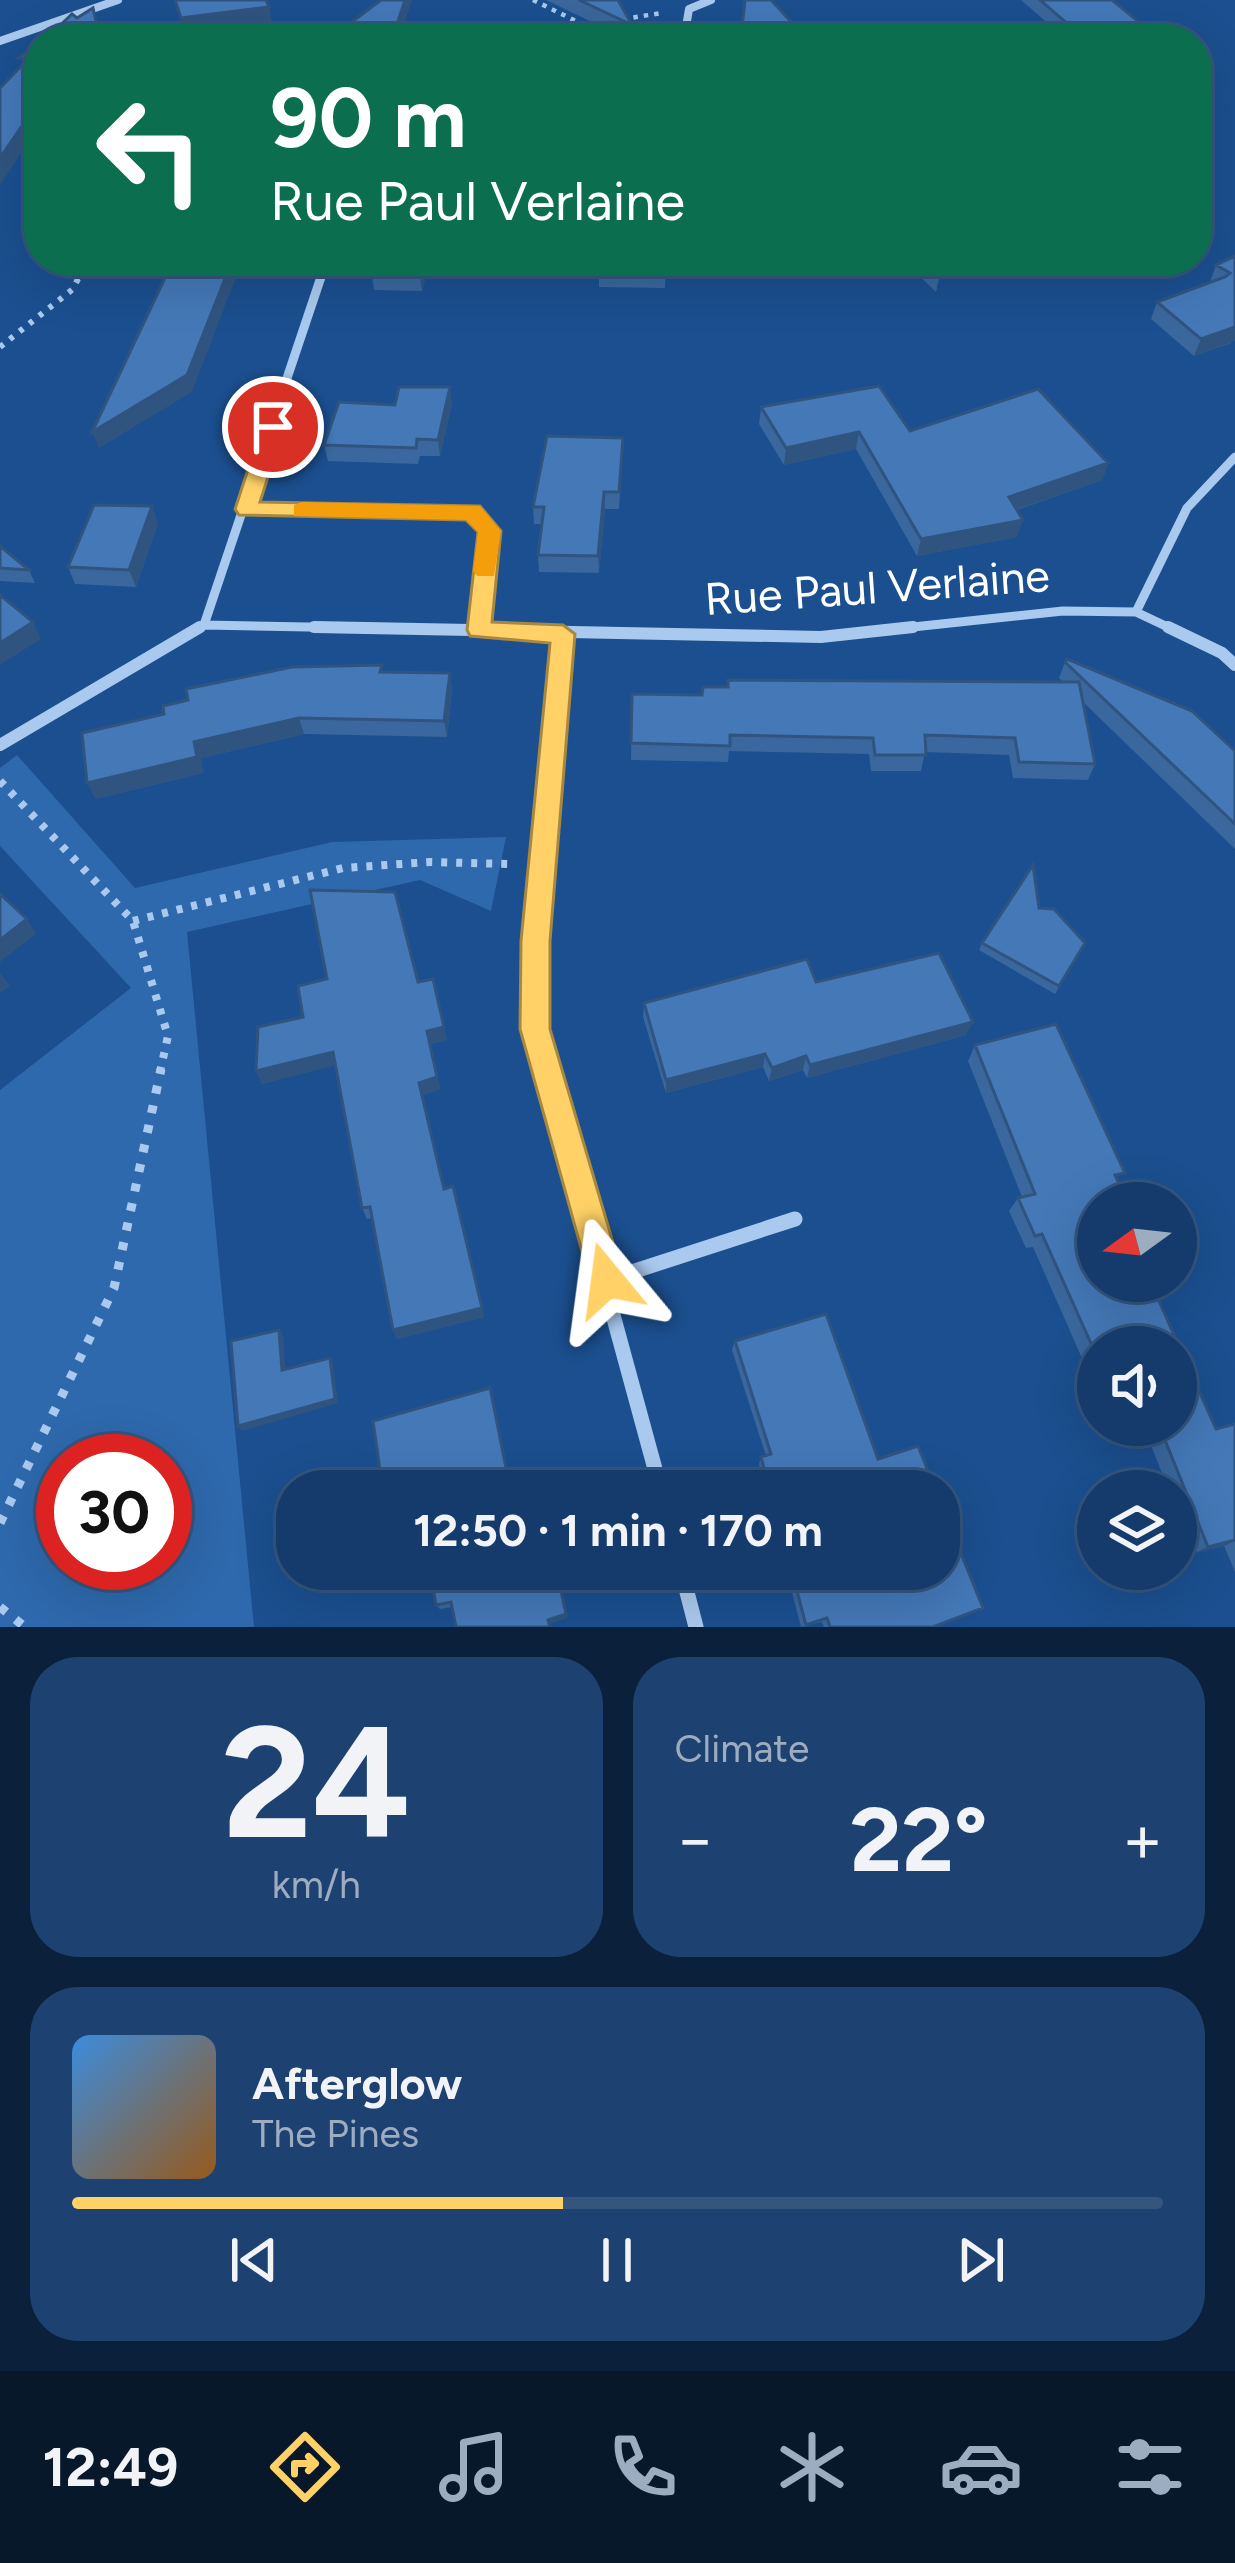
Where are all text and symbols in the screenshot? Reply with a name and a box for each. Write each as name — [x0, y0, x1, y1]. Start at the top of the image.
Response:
text: 90 m — [270, 67, 466, 168]
icon: left — [72, 72, 228, 228]
text: Rue Paul Verlaine — [270, 169, 685, 234]
pin — [222, 376, 324, 478]
icon: arrive — [240, 394, 306, 460]
street label: Rue Paul Verlaine — [703, 548, 1051, 626]
north arrow — [1077, 1182, 1197, 1302]
map controls — [1077, 1182, 1197, 1590]
position arrow — [544, 1217, 670, 1343]
button: sound — [1077, 1326, 1197, 1446]
speed limit sign: 30 — [36, 1434, 192, 1590]
button: layers — [1077, 1470, 1197, 1590]
text: 12:50 · 1 min · 170 m — [413, 1503, 823, 1557]
text: 24 — [222, 1689, 411, 1876]
text: Climate — [675, 1725, 809, 1772]
text: 22° — [850, 1785, 988, 1894]
text: − — [675, 1799, 716, 1879]
text: + — [1122, 1799, 1163, 1879]
text: km/h — [272, 1861, 361, 1908]
text: Afterglow — [252, 2056, 462, 2110]
text: The Pines — [252, 2110, 419, 2157]
icon: previous — [221, 2227, 287, 2293]
icon: pause — [584, 2227, 650, 2293]
icon: next — [948, 2227, 1014, 2293]
icon: directions — [263, 2425, 347, 2509]
icon: music — [432, 2425, 516, 2509]
icon: phone — [601, 2425, 685, 2509]
icon: climate — [770, 2425, 854, 2509]
icon: car — [939, 2425, 1023, 2509]
icon: filters — [1108, 2425, 1192, 2509]
text: 12:49 — [43, 2435, 178, 2500]

